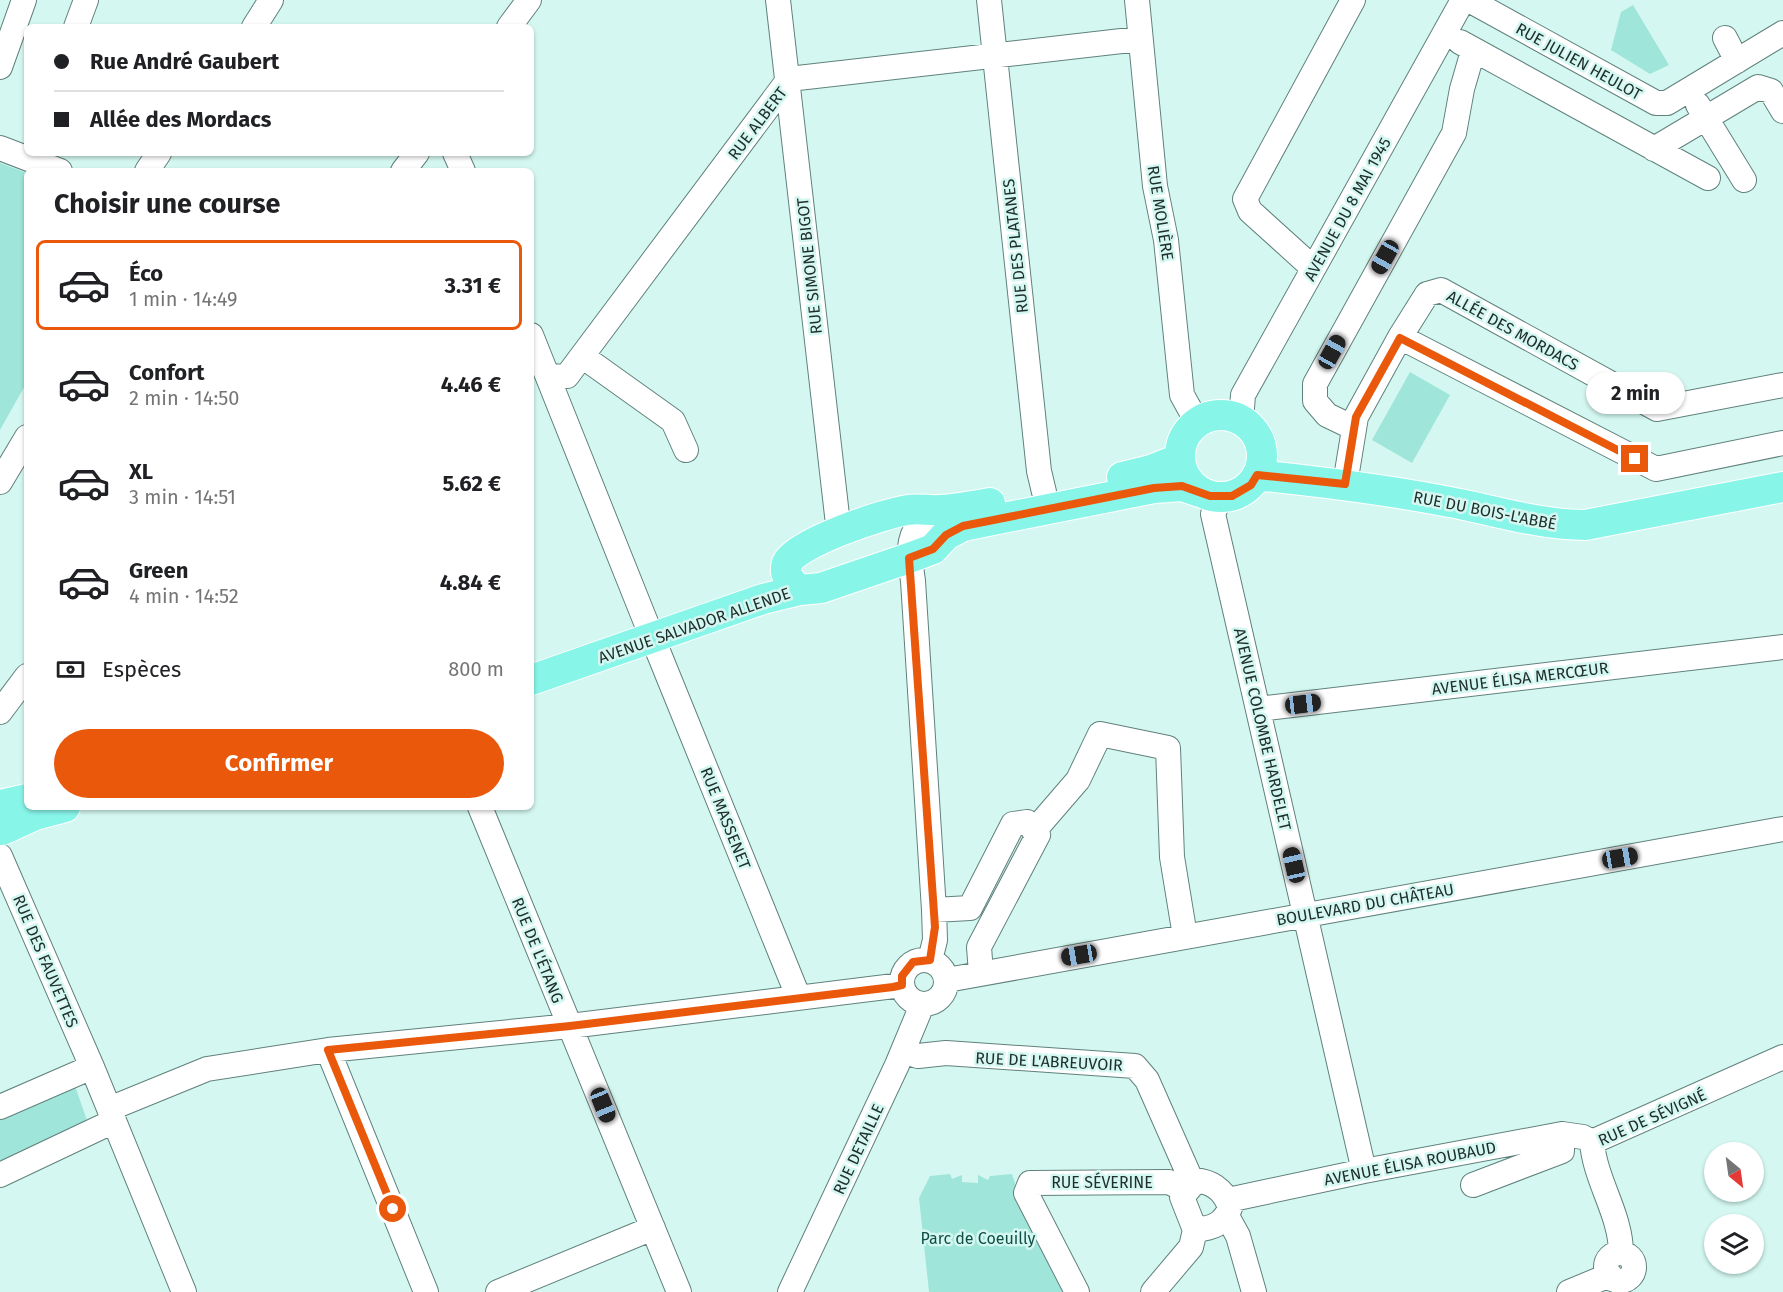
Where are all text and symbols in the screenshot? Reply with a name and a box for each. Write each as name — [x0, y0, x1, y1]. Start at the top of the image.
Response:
street label: RUE JULIEN HEULOT — [1513, 19, 1646, 104]
text: Rue André Gaubert — [90, 48, 279, 75]
street label: RUE ALBERT — [724, 83, 791, 163]
text: Allée des Mordacs — [90, 106, 271, 133]
street label: AVENUE DU 8 MAI 1945 — [1300, 134, 1395, 284]
street label: RUE MOLIÈRE — [1144, 164, 1178, 262]
street label: RUE DES PLATANES — [999, 178, 1032, 314]
text: Choisir une course — [54, 188, 280, 220]
street label: RUE SIMONE BIGOT — [793, 196, 826, 335]
car — [1368, 237, 1402, 277]
icon: car — [57, 258, 111, 312]
text: Éco — [129, 260, 163, 287]
text: 3.31 € — [445, 272, 501, 299]
street label: ALLÉE DES MORDACS — [1443, 285, 1583, 375]
text: 1 min · 14:49 — [129, 287, 238, 311]
car — [1315, 332, 1349, 372]
icon: car — [57, 357, 111, 411]
text: Confort — [129, 359, 205, 386]
text: 4.46 € — [441, 371, 501, 398]
callout: 2 min — [1586, 372, 1684, 414]
text: 2 min — [1611, 381, 1660, 405]
text: 2 min · 14:50 — [129, 386, 239, 410]
route end — [1621, 445, 1648, 472]
icon: car — [57, 456, 111, 510]
text: XL — [129, 458, 153, 485]
text: 5.62 € — [442, 470, 501, 497]
text: 3 min · 14:51 — [129, 485, 236, 509]
street label: RUE DU BOIS-L'ABBÉ — [1412, 486, 1558, 534]
icon: car — [57, 555, 111, 609]
text: Green — [129, 557, 188, 584]
text: 4.84 € — [440, 569, 501, 596]
text: 4 min · 14:52 — [129, 584, 239, 608]
street label: AVENUE SALVADOR ALLENDE — [596, 584, 793, 667]
street label: AVENUE COLOMBE HARDELET — [1230, 626, 1295, 833]
icon: cash — [54, 653, 87, 686]
text: Espèces — [102, 656, 181, 683]
text: 800 m — [448, 657, 504, 681]
street label: AVENUE ÉLISA MERCŒUR — [1431, 657, 1610, 699]
car — [1284, 693, 1322, 715]
button: Confirmer — [54, 729, 504, 798]
street label: RUE MASSENET — [696, 764, 755, 873]
car — [1281, 845, 1307, 885]
car — [1601, 846, 1639, 870]
street label: BOULEVARD DU CHÂTEAU — [1275, 879, 1455, 929]
street label: RUE DES FAUVETTES — [9, 892, 82, 1031]
street label: RUE DE L'ÉTANG — [508, 894, 568, 1006]
car — [1060, 943, 1098, 967]
street label: RUE DE L'ABREUVOIR — [975, 1048, 1123, 1075]
street label: RUE DE SÉVIGNÉ — [1595, 1084, 1709, 1150]
car — [588, 1085, 618, 1125]
street label: RUE DETAILLE — [829, 1101, 888, 1197]
street label: AVENUE ÉLISA ROUBAUD — [1322, 1137, 1498, 1189]
north arrow — [1704, 1142, 1764, 1202]
map controls — [1704, 1142, 1764, 1274]
street label: RUE SÉVERINE — [1051, 1172, 1153, 1192]
route start — [379, 1195, 406, 1222]
button: layers — [1704, 1214, 1764, 1274]
park label: Parc de Coeuilly — [921, 1229, 1036, 1248]

